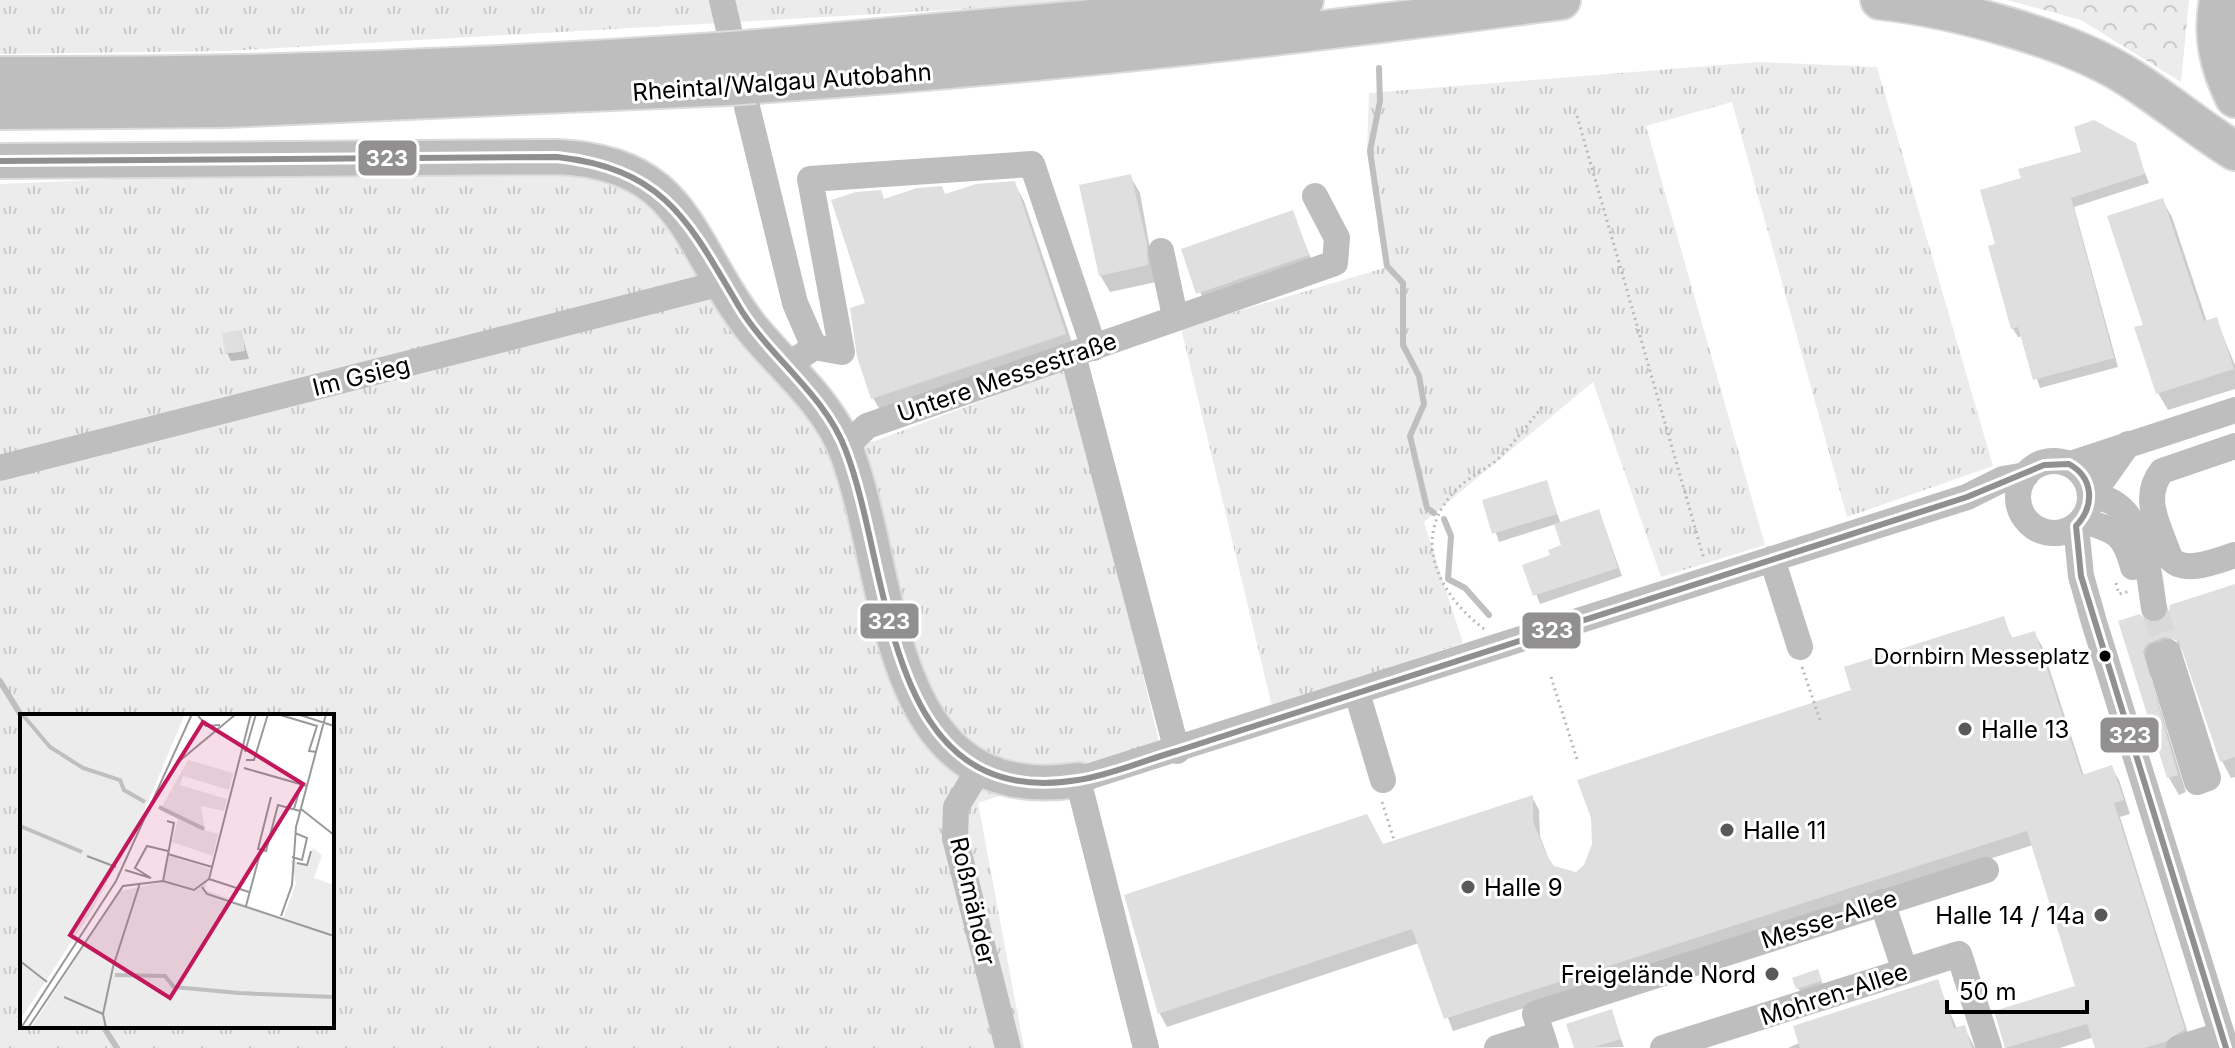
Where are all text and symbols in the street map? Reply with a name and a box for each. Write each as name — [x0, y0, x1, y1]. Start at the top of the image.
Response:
street label: Rheintal/Walgau Autobahn — [631, 57, 933, 107]
line badge: 323 — [357, 139, 418, 177]
text: 323 — [366, 145, 408, 171]
street label: Untere Messestraße — [894, 326, 1120, 428]
street label: Im Gsieg — [309, 350, 413, 402]
line badge: 323 — [859, 602, 920, 640]
text: 323 — [868, 608, 910, 634]
line badge: 323 — [1521, 611, 1582, 650]
text: 323 — [1531, 617, 1573, 643]
place label: Dornbirn Messeplatz — [1873, 643, 2090, 669]
marker: Dornbirn Messeplatz — [2097, 648, 2113, 664]
inset map — [20, 714, 334, 1028]
place label: Halle 13 — [1981, 715, 2069, 744]
line badge: 323 — [2099, 716, 2160, 754]
marker: Halle 13 — [1956, 720, 1974, 738]
text: 323 — [2109, 722, 2151, 748]
place label: Halle 11 — [1743, 816, 1826, 845]
marker: Halle 11 — [1718, 821, 1736, 839]
street label: Roßmähder — [944, 834, 1002, 968]
place label: Halle 9 — [1484, 873, 1563, 902]
marker: Halle 9 — [1459, 878, 1477, 896]
street label: Messe-Allee — [1757, 883, 1901, 955]
place label: Halle 14 / 14a — [1935, 901, 2085, 930]
marker: Halle 14 / 14a — [2092, 906, 2110, 924]
street label: Mohren-Allee — [1757, 956, 1911, 1032]
place label: Freigelände Nord — [1561, 960, 1756, 989]
scale bar — [1947, 964, 2087, 1014]
marker: Freigelände Nord — [1763, 965, 1781, 983]
text: 50 m — [1959, 977, 2017, 1006]

